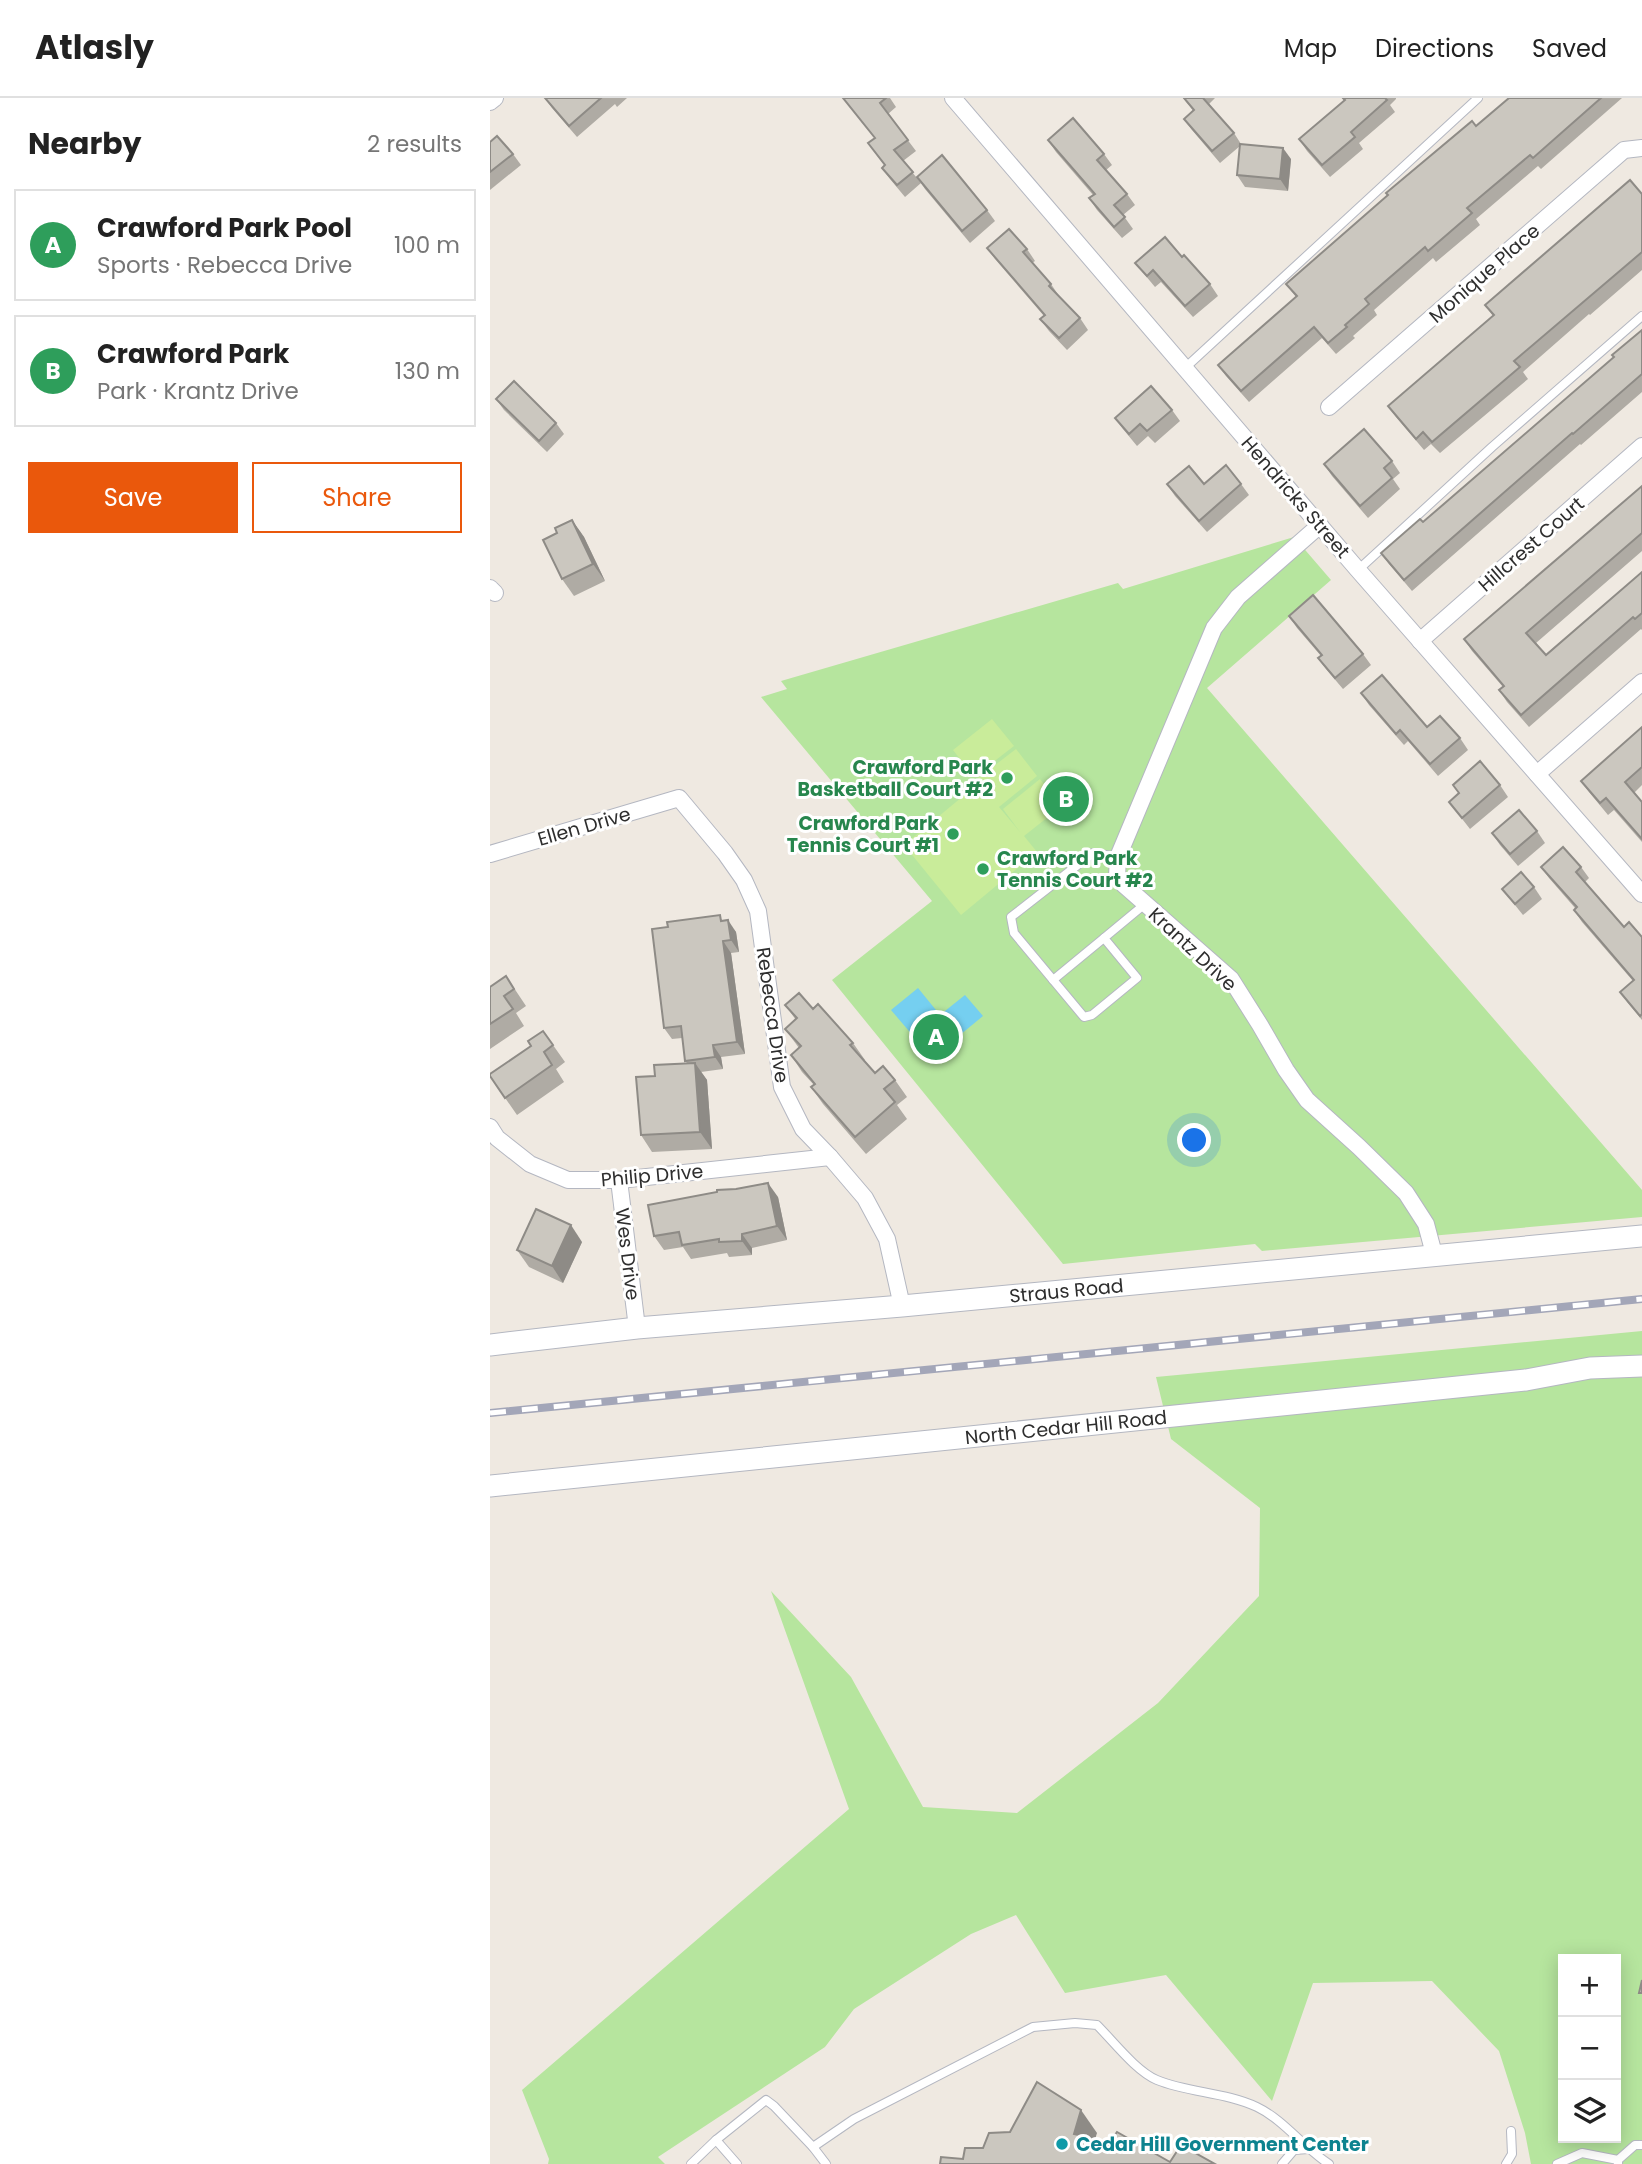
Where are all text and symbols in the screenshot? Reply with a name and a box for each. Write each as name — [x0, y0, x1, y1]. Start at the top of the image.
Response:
text: Atlasly — [35, 24, 154, 71]
text: Map — [1284, 32, 1337, 65]
text: Directions — [1375, 32, 1494, 65]
text: Saved — [1532, 32, 1607, 65]
text: Nearby — [28, 122, 142, 165]
text: 2 results — [367, 128, 462, 160]
text: Crawford Park Pool — [97, 210, 352, 246]
street label: Monique Place — [1423, 218, 1546, 329]
text: A — [45, 229, 61, 261]
text: 100 m — [394, 229, 460, 261]
text: Sports · Rebecca Drive — [97, 249, 352, 281]
text: Crawford Park — [97, 336, 289, 372]
text: B — [45, 355, 61, 387]
text: 130 m — [395, 355, 460, 387]
text: Park · Krantz Drive — [97, 375, 299, 407]
street label: Hendricks Street — [1235, 430, 1356, 564]
button: Save — [28, 462, 238, 533]
button: Share — [252, 462, 462, 533]
street label: Hillcrest Court — [1472, 491, 1590, 598]
place label: Crawford Park Basketball Court #2 — [797, 754, 993, 803]
marker: Crawford Park Basketball Court #2 — [999, 770, 1015, 786]
pin: B — [1043, 773, 1089, 825]
street label: Ellen Drive — [534, 800, 634, 853]
place label: Crawford Park Tennis Court #1 — [787, 810, 939, 859]
marker: Crawford Park Tennis Court #1 — [945, 826, 961, 842]
place label: Crawford Park Tennis Court #2 — [997, 845, 1153, 894]
marker: Crawford Park Tennis Court #2 — [975, 861, 991, 877]
street label: Krantz Drive — [1143, 901, 1243, 997]
street label: Rebecca Drive — [750, 946, 795, 1085]
pin: A — [913, 1011, 959, 1063]
your location — [1177, 1123, 1211, 1157]
street label: Philip Drive — [600, 1158, 704, 1193]
street label: Wes Drive — [608, 1206, 647, 1302]
street label: Straus Road — [1008, 1272, 1125, 1310]
street label: North Cedar Hill Road — [964, 1404, 1168, 1451]
map controls — [1558, 1954, 1621, 2143]
button: + — [1558, 1954, 1621, 2017]
button: − — [1558, 2017, 1621, 2080]
button: layers — [1558, 2080, 1621, 2143]
place label: Cedar Hill Government Center — [1076, 2131, 1369, 2158]
marker: Cedar Hill Government Center — [1054, 2136, 1070, 2152]

